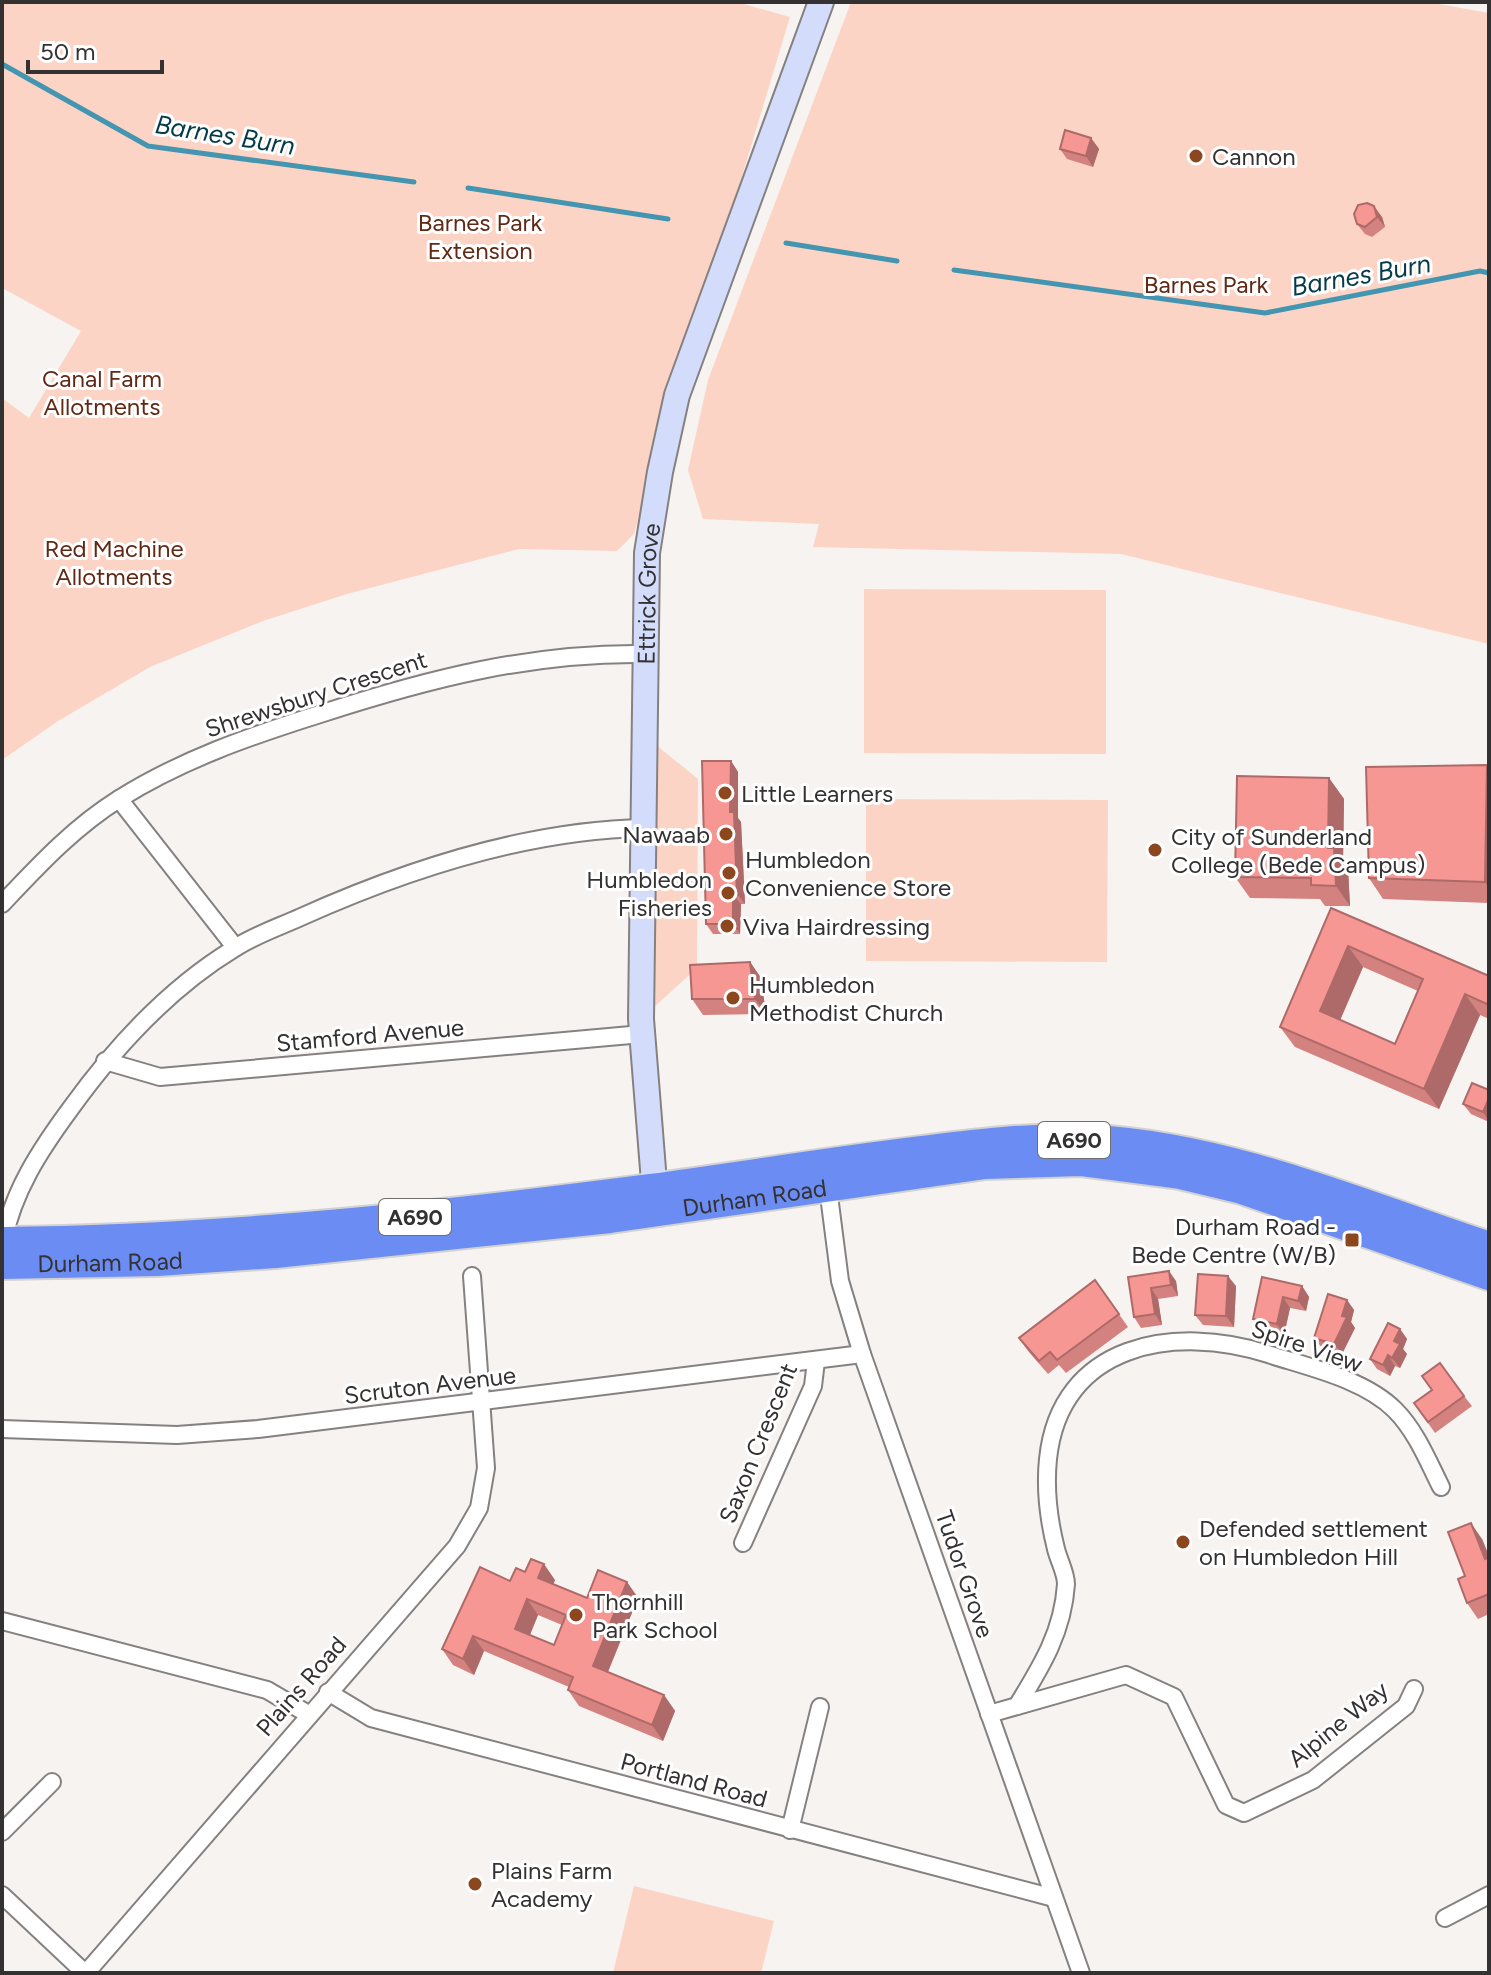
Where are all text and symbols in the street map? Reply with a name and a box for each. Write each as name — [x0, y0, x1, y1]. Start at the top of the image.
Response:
scale bar — [28, 24, 162, 74]
text: 50 m — [40, 37, 96, 66]
water label: Barnes Burn — [153, 108, 297, 162]
place label: Cannon — [1212, 142, 1296, 171]
marker: Cannon — [1187, 147, 1205, 165]
park label: Barnes Park Extension — [418, 208, 542, 265]
water label: Barnes Burn — [1289, 247, 1433, 303]
park label: Barnes Park — [1144, 270, 1268, 299]
park label: Canal Farm Allotments — [42, 364, 162, 421]
street label: Ettrick Grove — [631, 521, 666, 665]
park label: Red Machine Allotments — [44, 534, 184, 591]
street label: Shrewsbury Crescent — [201, 644, 431, 744]
place label: Little Learners — [741, 779, 893, 808]
marker: Little Learners — [716, 784, 734, 802]
place label: Nawaab — [622, 820, 710, 849]
place label: City of Sunderland College (Bede Campus) — [1171, 822, 1426, 879]
marker: Nawaab — [717, 825, 735, 843]
marker: City of Sunderland College (Bede Campus) — [1146, 841, 1164, 859]
place label: Humbledon Convenience Store — [745, 845, 951, 902]
marker: Humbledon Convenience Store — [720, 864, 738, 882]
place label: Humbledon Fisheries — [586, 865, 712, 922]
marker: Humbledon Fisheries — [719, 884, 737, 902]
place label: Viva Hairdressing — [743, 912, 930, 941]
marker: Viva Hairdressing — [718, 917, 736, 935]
place label: Humbledon Methodist Church — [749, 970, 943, 1027]
marker: Humbledon Methodist Church — [724, 989, 742, 1007]
street label: Stamford Avenue — [275, 1012, 465, 1058]
road number: A690 — [1038, 1122, 1110, 1158]
street label: Durham Road — [680, 1172, 828, 1222]
road number: A690 — [379, 1199, 451, 1235]
place label: Durham Road - Bede Centre (W/B) — [1131, 1212, 1336, 1269]
marker: Durham Road - Bede Centre (W/B) — [1343, 1231, 1361, 1249]
street label: Durham Road — [37, 1245, 184, 1278]
street label: Spire View — [1248, 1313, 1366, 1379]
street label: Saxon Crescent — [713, 1359, 803, 1527]
street label: Scruton Avenue — [343, 1360, 517, 1410]
street label: Tudor Grove — [930, 1506, 1000, 1642]
place label: Defended settlement on Humbledon Hill — [1199, 1514, 1428, 1571]
marker: Defended settlement on Humbledon Hill — [1174, 1533, 1192, 1551]
place label: Thornhill Park School — [592, 1587, 718, 1644]
marker: Thornhill Park School — [567, 1606, 585, 1624]
street label: Plains Road — [250, 1630, 352, 1742]
street label: Alpine Way — [1282, 1675, 1394, 1773]
street label: Portland Road — [617, 1746, 771, 1814]
place label: Plains Farm Academy — [491, 1856, 612, 1913]
marker: Plains Farm Academy — [466, 1875, 484, 1893]

